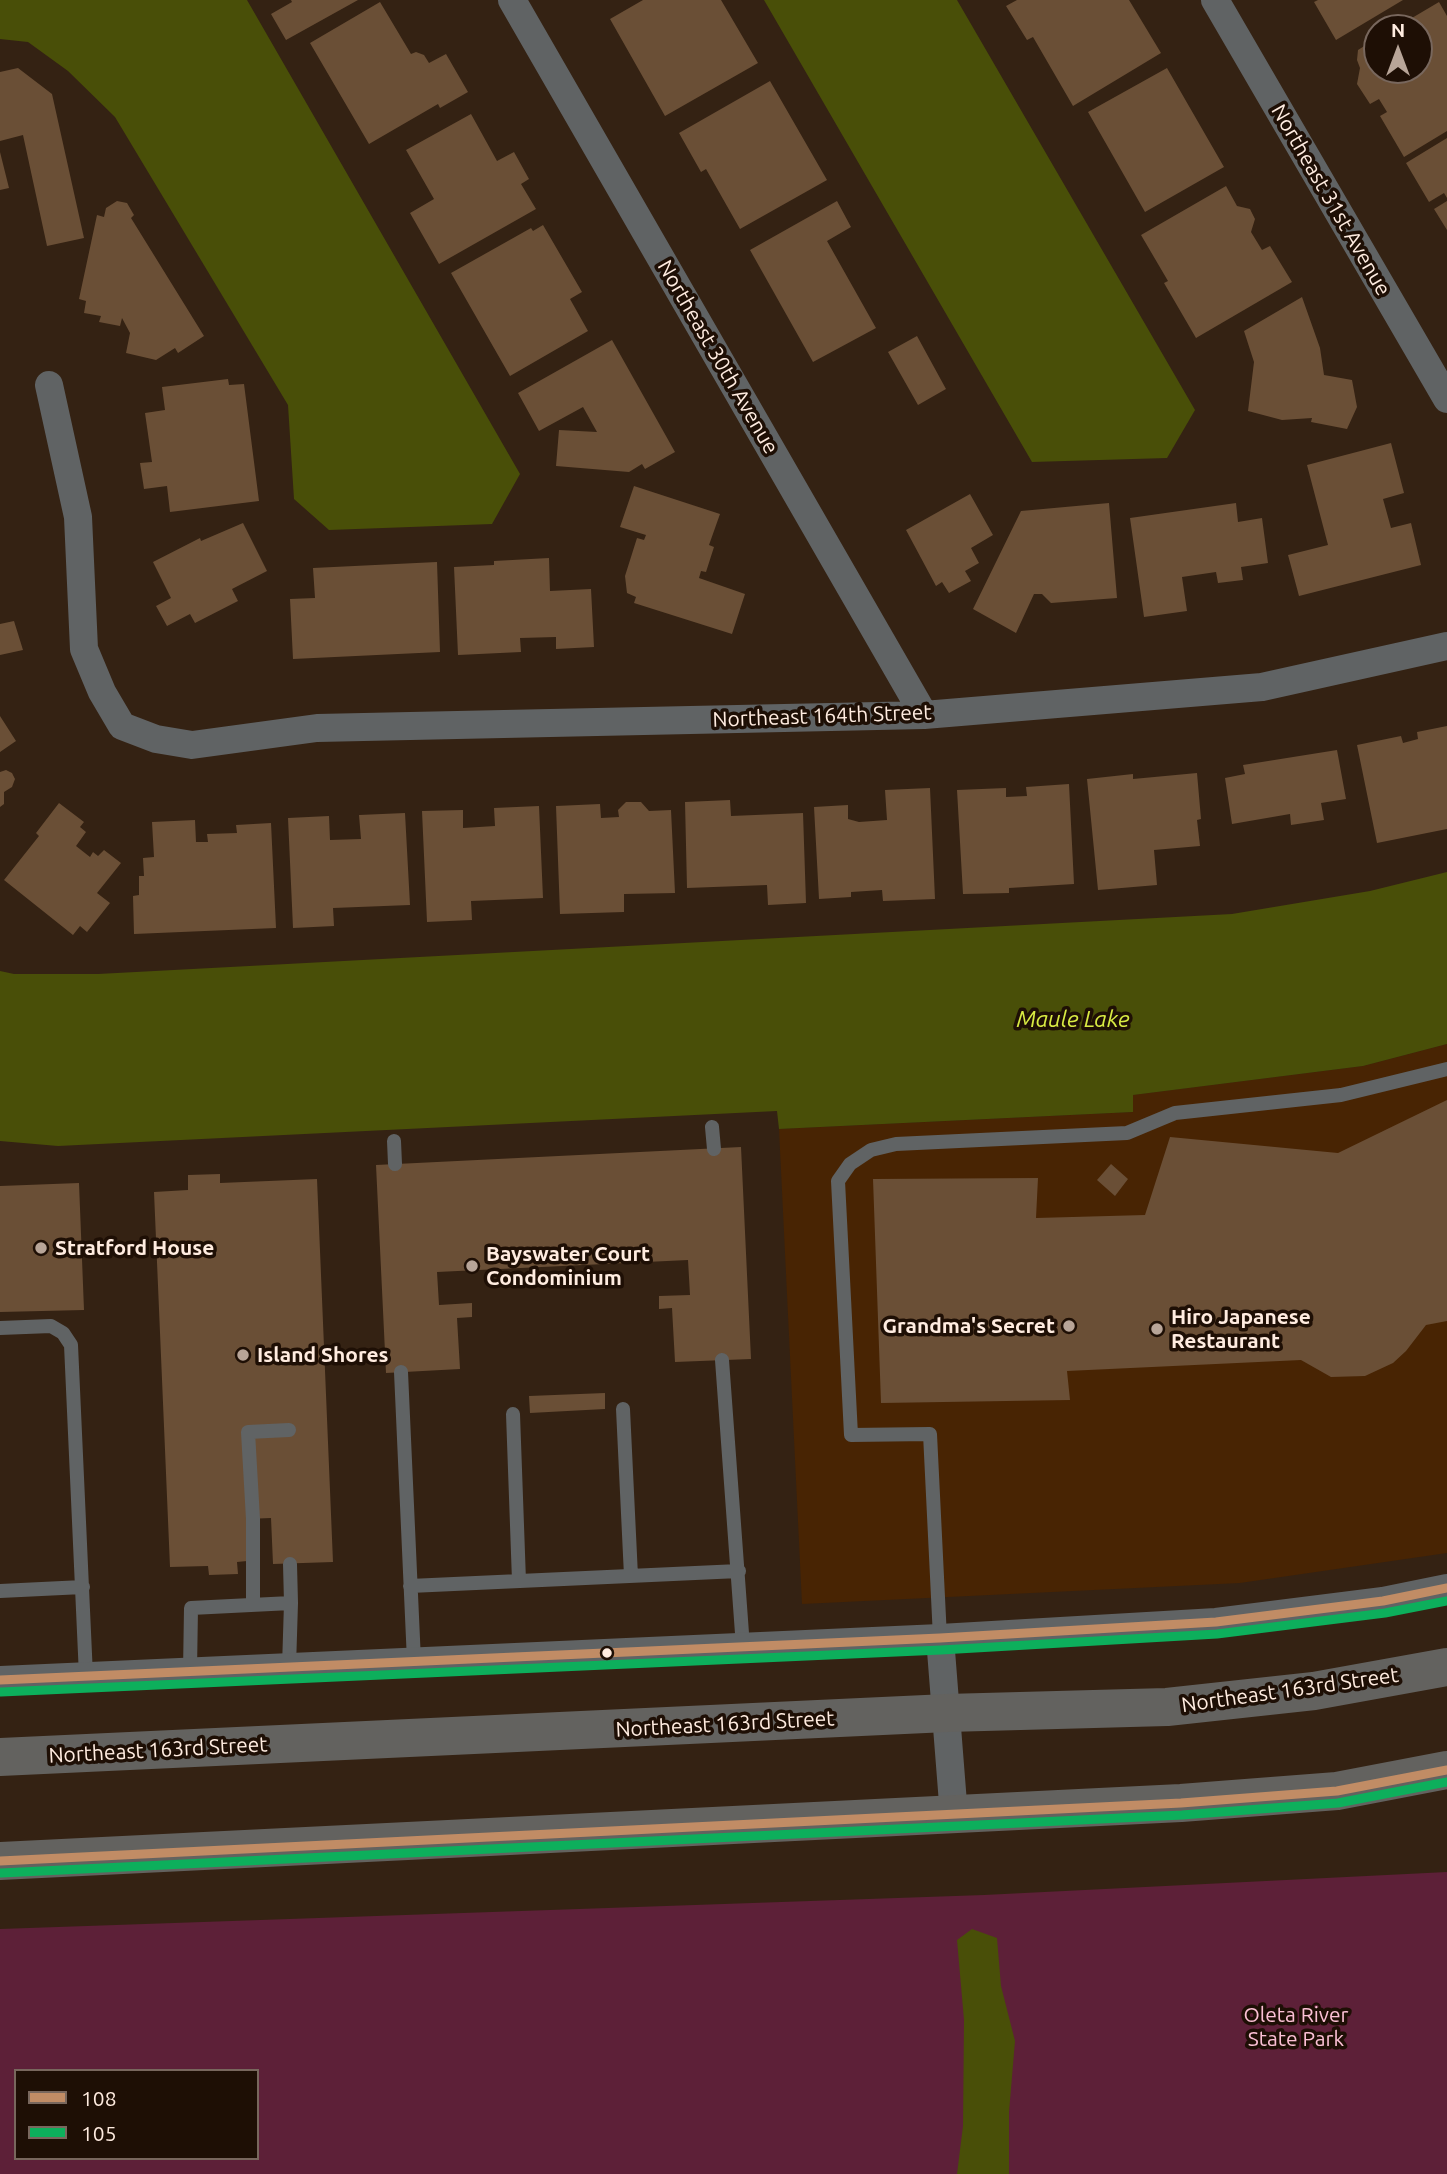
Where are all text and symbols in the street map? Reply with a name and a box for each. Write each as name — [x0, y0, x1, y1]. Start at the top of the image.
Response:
north arrow — [1363, 14, 1433, 84]
text: N — [1391, 19, 1405, 41]
street label: Northeast 31st Avenue — [1266, 100, 1396, 300]
street label: Northeast 30th Avenue — [652, 256, 784, 458]
street label: Northeast 164th Street — [712, 700, 932, 732]
water label: Maule Lake — [1016, 1005, 1130, 1033]
place label: Stratford House — [55, 1235, 214, 1261]
marker: Stratford House — [33, 1240, 49, 1256]
place label: Bayswater Court Condominium — [486, 1241, 650, 1291]
marker: Bayswater Court Condominium — [464, 1258, 480, 1274]
place label: Hiro Japanese Restaurant — [1171, 1304, 1311, 1354]
place label: Grandma's Secret — [883, 1313, 1055, 1339]
marker: Grandma's Secret — [1061, 1318, 1077, 1334]
marker: Hiro Japanese Restaurant — [1149, 1321, 1165, 1337]
place label: Island Shores — [257, 1342, 388, 1368]
marker: Island Shores — [235, 1347, 251, 1363]
unlabelled marker — [600, 1646, 614, 1660]
street label: Northeast 163rd Street — [1180, 1662, 1400, 1718]
street label: Northeast 163rd Street — [615, 1706, 835, 1742]
street label: Northeast 163rd Street — [48, 1732, 268, 1768]
park label: Oleta River State Park — [1243, 2002, 1349, 2052]
legend — [14, 2069, 259, 2160]
text: 108 — [81, 2086, 117, 2110]
text: 105 — [81, 2121, 117, 2145]

